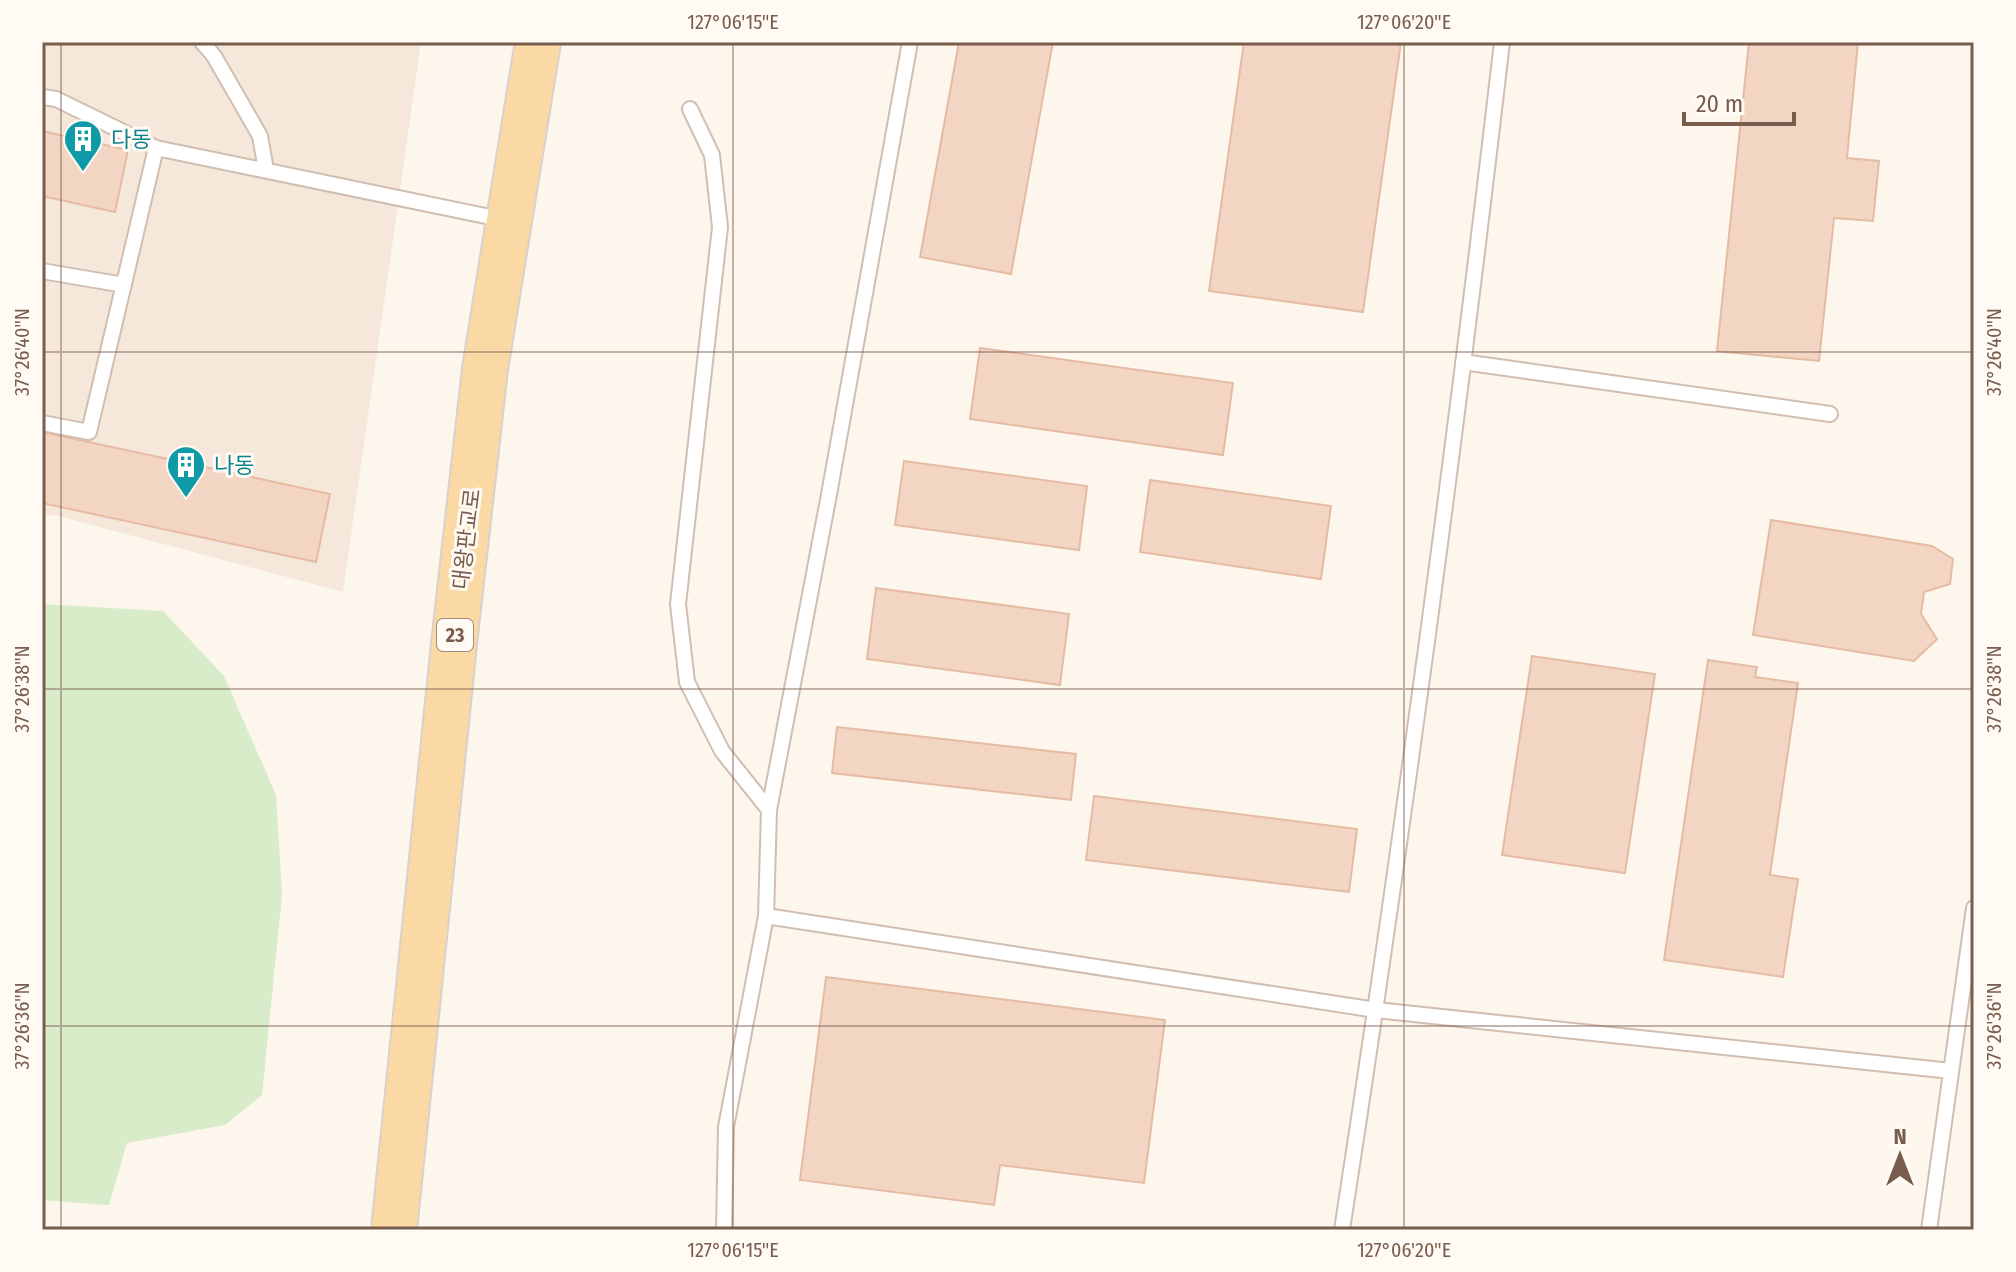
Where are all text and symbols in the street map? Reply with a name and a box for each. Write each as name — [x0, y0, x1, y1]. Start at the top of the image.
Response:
text: 127°06'15"E — [687, 10, 779, 34]
text: 127°06'20"E — [1357, 10, 1451, 34]
scale bar — [1684, 76, 1794, 126]
text: 20 m — [1696, 90, 1743, 118]
building icon: 다동 — [62, 118, 104, 173]
place label: 다동 — [111, 126, 151, 153]
text: 37°26'40"N — [10, 308, 34, 396]
text: 37°26'40"N — [1982, 308, 2006, 396]
building icon: 나동 — [165, 444, 207, 499]
place label: 나동 — [214, 452, 254, 479]
street label: 대왕판교로 — [447, 487, 486, 591]
road number: 23 — [437, 619, 473, 651]
text: 37°26'38"N — [10, 645, 34, 733]
text: 37°26'38"N — [1982, 645, 2006, 733]
text: 37°26'36"N — [10, 982, 34, 1070]
text: 37°26'36"N — [1982, 982, 2006, 1070]
north arrow — [1860, 1116, 1940, 1196]
text: N — [1893, 1123, 1907, 1150]
text: 127°06'15"E — [687, 1238, 779, 1262]
text: 127°06'20"E — [1357, 1238, 1451, 1262]

